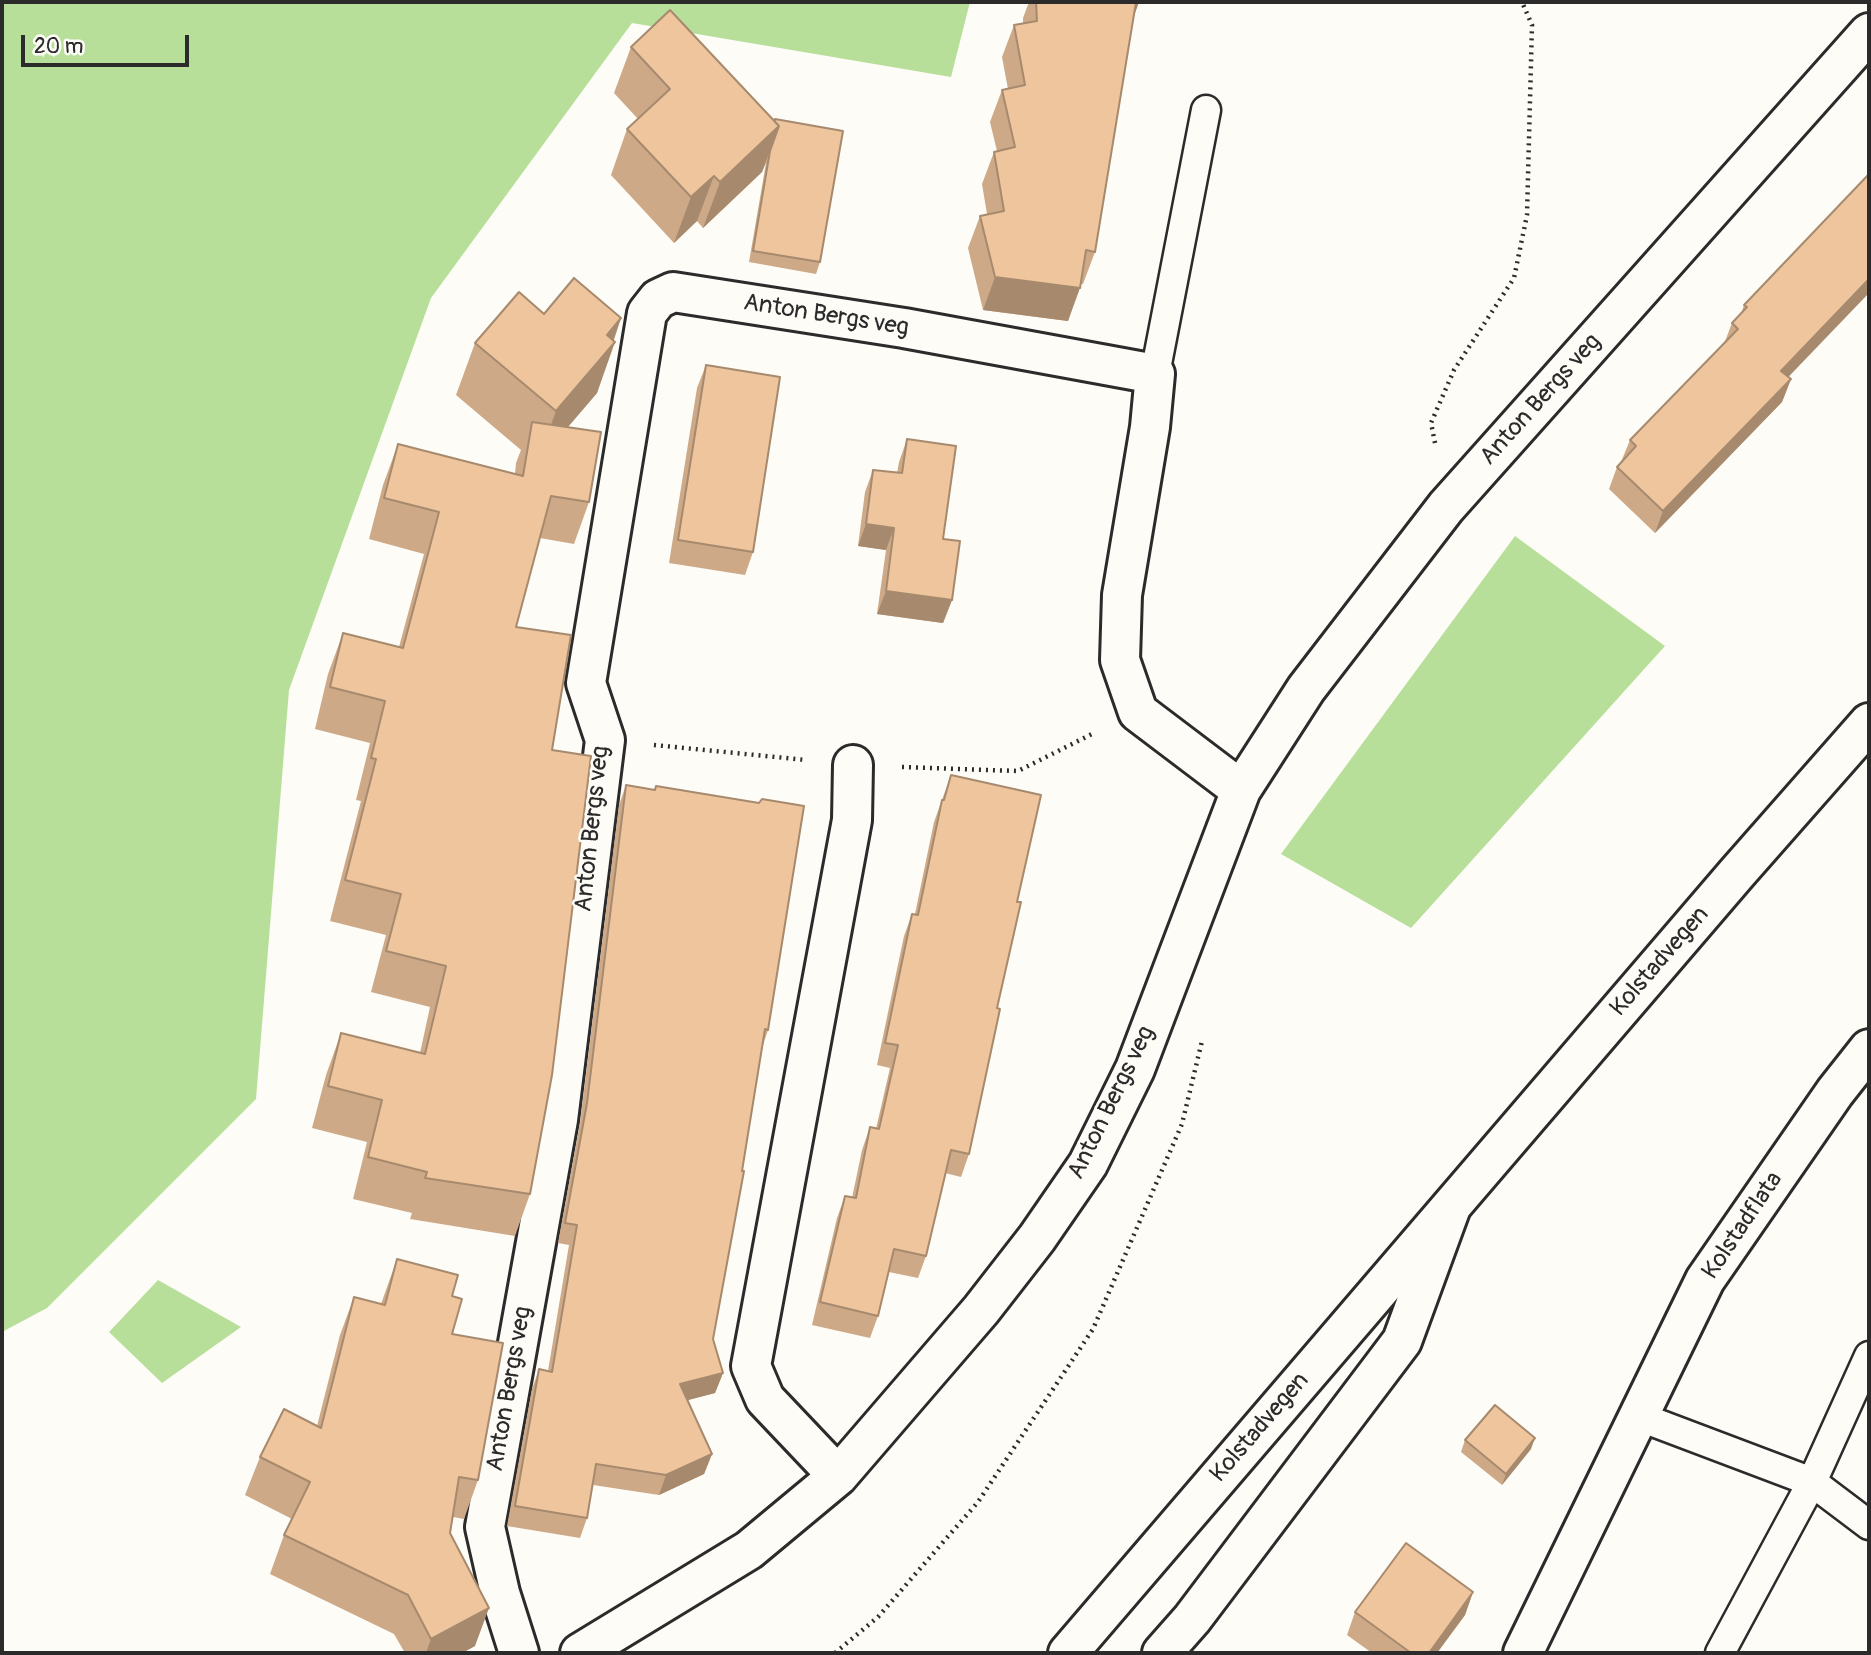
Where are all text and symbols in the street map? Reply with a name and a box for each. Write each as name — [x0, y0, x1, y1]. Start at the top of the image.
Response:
scale bar — [24, 21, 192, 65]
text: 20 m — [34, 33, 83, 60]
street label: Anton Bergs veg — [741, 289, 911, 343]
street label: Anton Bergs veg — [1475, 328, 1607, 472]
street label: Anton Bergs veg — [570, 745, 616, 913]
street label: Kolstadvegen — [1605, 901, 1715, 1023]
street label: Anton Bergs veg — [1063, 1022, 1161, 1184]
street label: Kolstadflata — [1697, 1167, 1789, 1285]
street label: Anton Bergs veg — [481, 1304, 539, 1474]
street label: Kolstadvegen — [1205, 1367, 1315, 1489]

